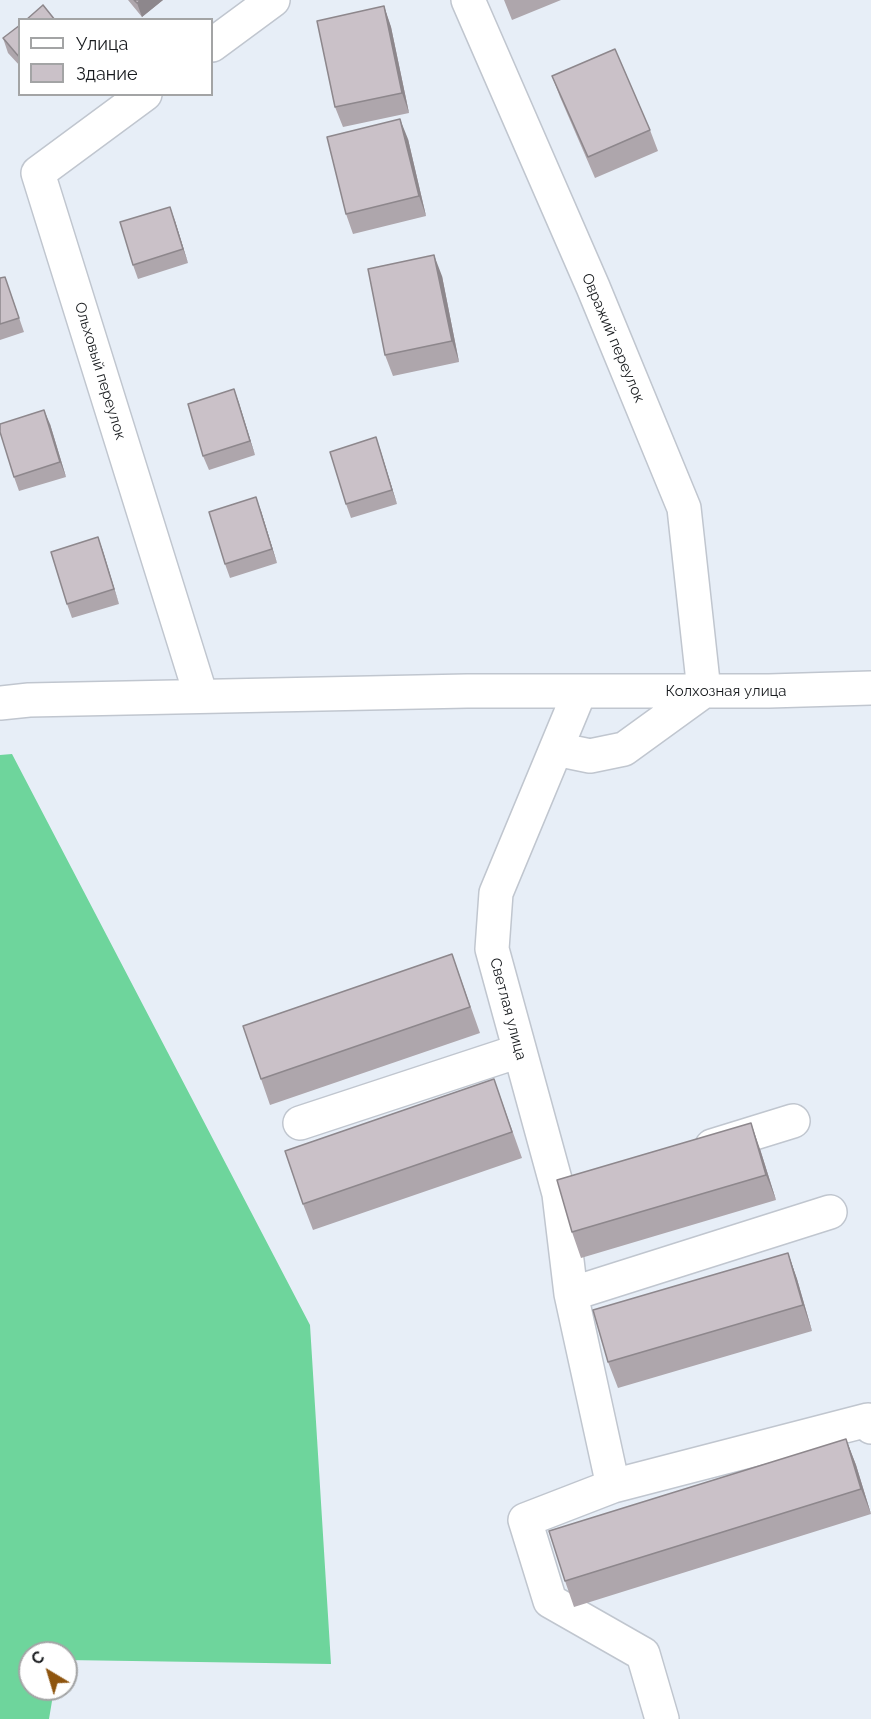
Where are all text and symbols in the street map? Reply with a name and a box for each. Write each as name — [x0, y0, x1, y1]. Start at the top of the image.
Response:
legend — [18, 18, 213, 96]
text: Улица — [76, 33, 128, 54]
text: Здание — [76, 63, 138, 84]
street label: Овражий переулок — [578, 271, 648, 405]
street label: Ольховый переулок — [70, 300, 130, 442]
street label: Колхозная улица — [666, 682, 786, 700]
street label: Светлая улица — [486, 956, 530, 1062]
north arrow — [18, 1641, 78, 1701]
text: С — [28, 1647, 48, 1669]

